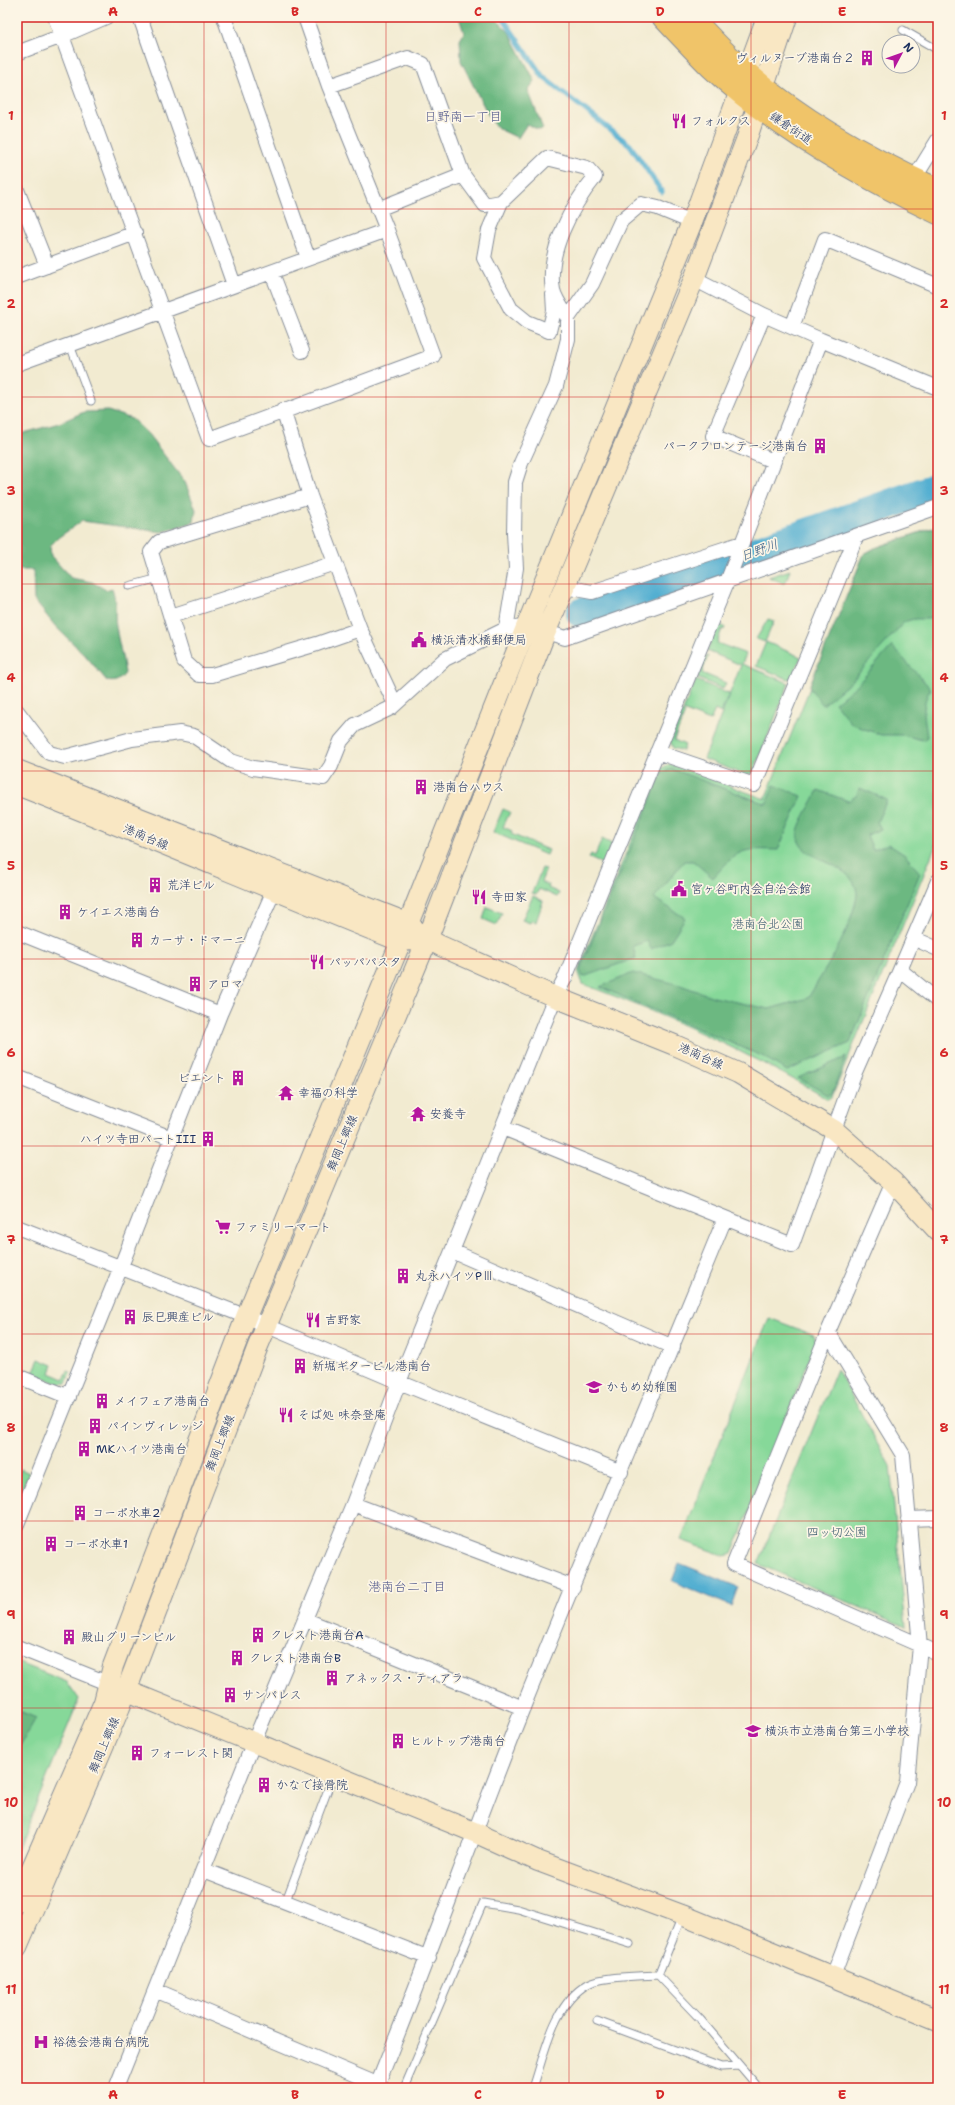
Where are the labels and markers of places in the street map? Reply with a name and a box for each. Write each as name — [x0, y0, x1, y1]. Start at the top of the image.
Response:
building icon: ヴィルヌーブ港南台２ — [858, 49, 876, 67]
place label: ヴィルヌーブ港南台２ — [735, 50, 855, 66]
restaurant icon: フォルクス — [670, 112, 688, 130]
place label: フォルクス — [691, 113, 751, 129]
building icon: パークフロンテージ港南台 — [811, 437, 829, 455]
place label: パークフロンテージ港南台 — [663, 438, 808, 454]
public building icon: 横浜清水橋郵便局 — [410, 631, 428, 649]
place label: 横浜清水橋郵便局 — [431, 632, 527, 648]
building icon: 港南台ハウス — [412, 778, 430, 796]
place label: 港南台ハウス — [433, 779, 504, 795]
building icon: 荒洋ビル — [146, 876, 164, 894]
place label: 荒洋ビル — [167, 877, 215, 893]
public building icon: 宮ヶ谷町内会自治会館 — [670, 880, 688, 898]
place label: 宮ヶ谷町内会自治会館 — [691, 881, 811, 897]
restaurant icon: 寺田家 — [470, 888, 488, 906]
place label: 寺田家 — [491, 889, 527, 905]
building icon: ケイエス港南台 — [56, 903, 74, 921]
place label: ケイエス港南台 — [77, 904, 160, 920]
building icon: カーサ・ドマーニ — [128, 931, 146, 949]
place label: カーサ・ドマーニ — [149, 932, 245, 948]
restaurant icon: パッパパスタ — [308, 953, 326, 971]
place label: パッパパスタ — [329, 954, 401, 970]
building icon: アロマ — [186, 975, 204, 993]
place label: アロマ — [207, 976, 243, 992]
building icon: ビエント — [229, 1069, 247, 1087]
place label: ビエント — [178, 1070, 226, 1086]
temple icon: 幸福の科学 — [277, 1084, 295, 1102]
place label: 幸福の科学 — [298, 1085, 358, 1101]
temple icon: 安養寺 — [409, 1105, 427, 1123]
place label: 安養寺 — [430, 1106, 466, 1122]
building icon: ハイツ寺田パートIII — [199, 1130, 217, 1148]
place label: ハイツ寺田パートIII — [80, 1131, 196, 1147]
supermarket icon: ファミリーマート — [214, 1218, 232, 1236]
place label: ファミリーマート — [235, 1219, 331, 1235]
building icon: 丸永ハイツPⅢ — [394, 1267, 412, 1285]
place label: 丸永ハイツPⅢ — [415, 1268, 494, 1284]
building icon: 辰巳興産ビル — [121, 1308, 139, 1326]
place label: 辰巳興産ビル — [142, 1309, 214, 1325]
restaurant icon: 吉野家 — [304, 1311, 322, 1329]
place label: 吉野家 — [325, 1312, 361, 1328]
building icon: 新堀ギタービル港南台 — [291, 1357, 309, 1375]
place label: 新堀ギタービル港南台 — [312, 1358, 431, 1374]
school or university icon: かもめ幼稚園 — [585, 1378, 603, 1396]
place label: かもめ幼稚園 — [606, 1379, 678, 1395]
building icon: メイフェア港南台 — [93, 1392, 111, 1410]
place label: メイフェア港南台 — [114, 1393, 210, 1409]
restaurant icon: そば処 味奈登庵 — [277, 1406, 295, 1424]
place label: そば処 味奈登庵 — [298, 1407, 386, 1423]
building icon: パインヴィレッジ — [86, 1417, 104, 1435]
place label: パインヴィレッジ — [107, 1418, 203, 1434]
building icon: MKハイツ港南台 — [75, 1440, 93, 1458]
place label: MKハイツ港南台 — [96, 1441, 187, 1457]
building icon: コーポ水車2 — [71, 1504, 89, 1522]
place label: コーポ水車2 — [92, 1505, 160, 1521]
building icon: コーポ水車1 — [42, 1535, 60, 1553]
place label: コーポ水車1 — [63, 1536, 128, 1552]
building icon: クレスト港南台A — [249, 1626, 267, 1644]
place label: クレスト港南台A — [270, 1627, 364, 1643]
building icon: 殿山グリーンビル — [60, 1628, 78, 1646]
place label: 殿山グリーンビル — [81, 1629, 176, 1645]
building icon: クレスト港南台B — [228, 1649, 246, 1667]
place label: クレスト港南台B — [249, 1650, 341, 1666]
building icon: アネックス・ティアラ — [323, 1669, 341, 1687]
place label: アネックス・ティアラ — [344, 1670, 463, 1686]
building icon: サンパレス — [221, 1686, 239, 1704]
place label: サンパレス — [242, 1687, 302, 1703]
school or university icon: 横浜市立港南台第三小学校 — [744, 1722, 762, 1740]
place label: 横浜市立港南台第三小学校 — [765, 1723, 909, 1739]
building icon: ヒルトップ港南台 — [389, 1732, 407, 1750]
place label: ヒルトップ港南台 — [410, 1733, 506, 1749]
building icon: フォーレスト関 — [128, 1744, 146, 1762]
place label: フォーレスト関 — [149, 1745, 233, 1761]
building icon: かなで接骨院 — [255, 1776, 273, 1794]
place label: かなで接骨院 — [276, 1777, 348, 1793]
hospital icon: 裕徳会港南台病院 — [32, 2033, 50, 2051]
place label: 裕徳会港南台病院 — [53, 2034, 149, 2050]

